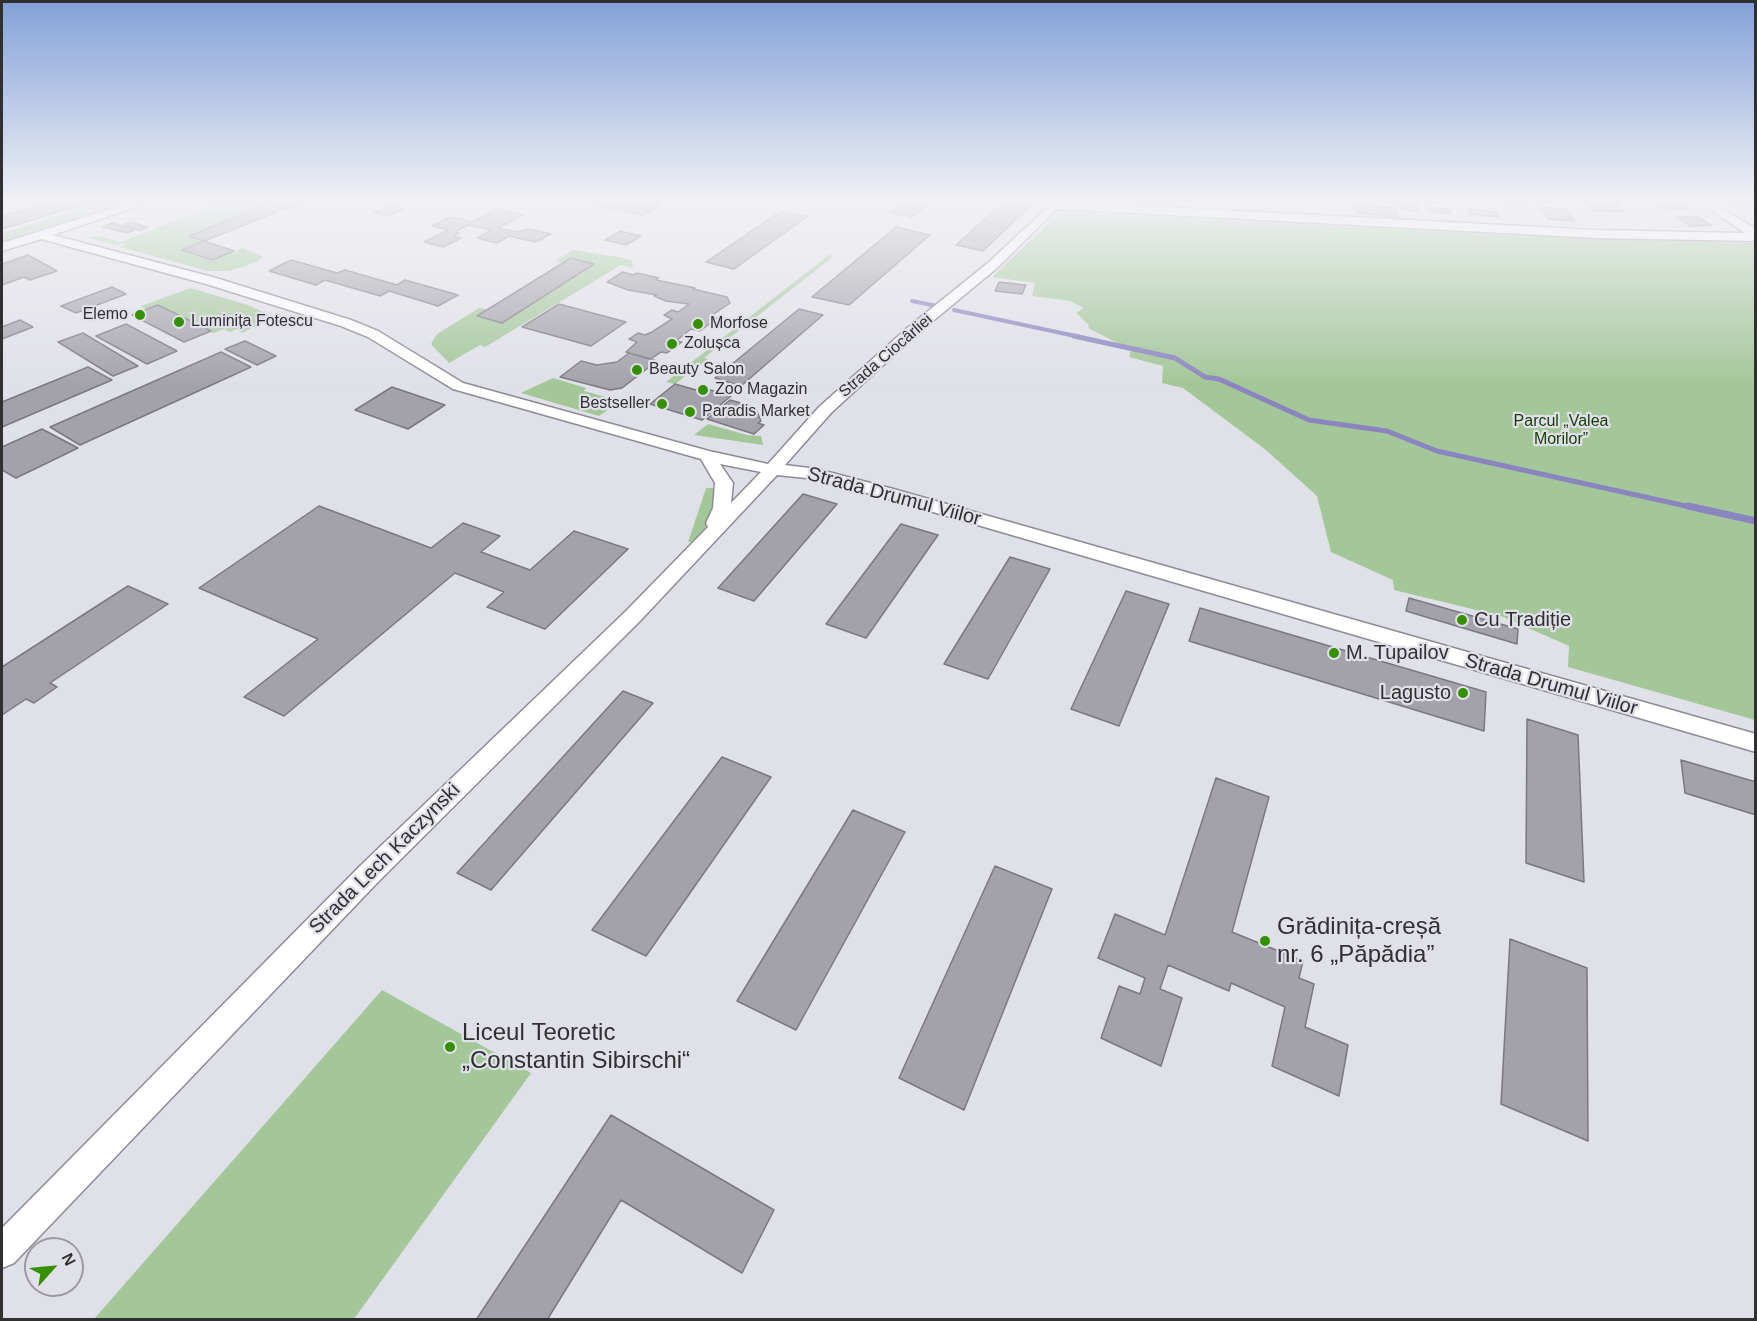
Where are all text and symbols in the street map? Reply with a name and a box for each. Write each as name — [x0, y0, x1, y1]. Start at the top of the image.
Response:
place label: Elemo — [83, 305, 128, 325]
marker: Elemo — [133, 308, 147, 322]
street label: Strada Ciocârliei — [835, 310, 937, 402]
place label: Luminița Fotescu — [191, 312, 313, 332]
place label: Morfose — [710, 314, 768, 334]
marker: Luminița Fotescu — [172, 315, 186, 329]
marker: Morfose — [691, 317, 705, 331]
place label: Zolușca — [684, 334, 740, 354]
marker: Zolușca — [665, 337, 679, 351]
place label: Beauty Salon — [649, 360, 744, 380]
marker: Beauty Salon — [630, 363, 644, 377]
place label: Zoo Magazin — [715, 380, 807, 400]
marker: Zoo Magazin — [696, 383, 710, 397]
place label: Bestseller — [580, 394, 650, 414]
marker: Bestseller — [655, 397, 669, 411]
place label: Paradis Market — [702, 402, 810, 422]
marker: Paradis Market — [683, 405, 697, 419]
park label: Parcul „Valea Morilor” — [1514, 412, 1608, 450]
street label: Strada Drumul Viilor — [805, 462, 983, 532]
place label: Cu Tradiție — [1474, 608, 1571, 632]
marker: Cu Tradiție — [1455, 613, 1469, 627]
place label: M. Tupailov — [1346, 641, 1449, 665]
marker: M. Tupailov — [1327, 646, 1341, 660]
street label: Strada Drumul Viilor — [1462, 649, 1640, 721]
place label: Lagusto — [1380, 681, 1451, 705]
marker: Lagusto — [1456, 686, 1470, 700]
street label: Strada Lech Kaczynski — [305, 779, 465, 939]
place label: Grădinița-creșă nr. 6 „Păpădia” — [1277, 913, 1441, 969]
marker: Grădinița-creșă nr. 6 „Păpădia” — [1258, 934, 1272, 948]
place label: Liceul Teoretic „Constantin Sibirschi“ — [462, 1019, 690, 1075]
marker: Liceul Teoretic „Constantin Sibirschi“ — [443, 1040, 457, 1054]
north arrow — [24, 1237, 84, 1297]
text: N — [59, 1250, 79, 1269]

